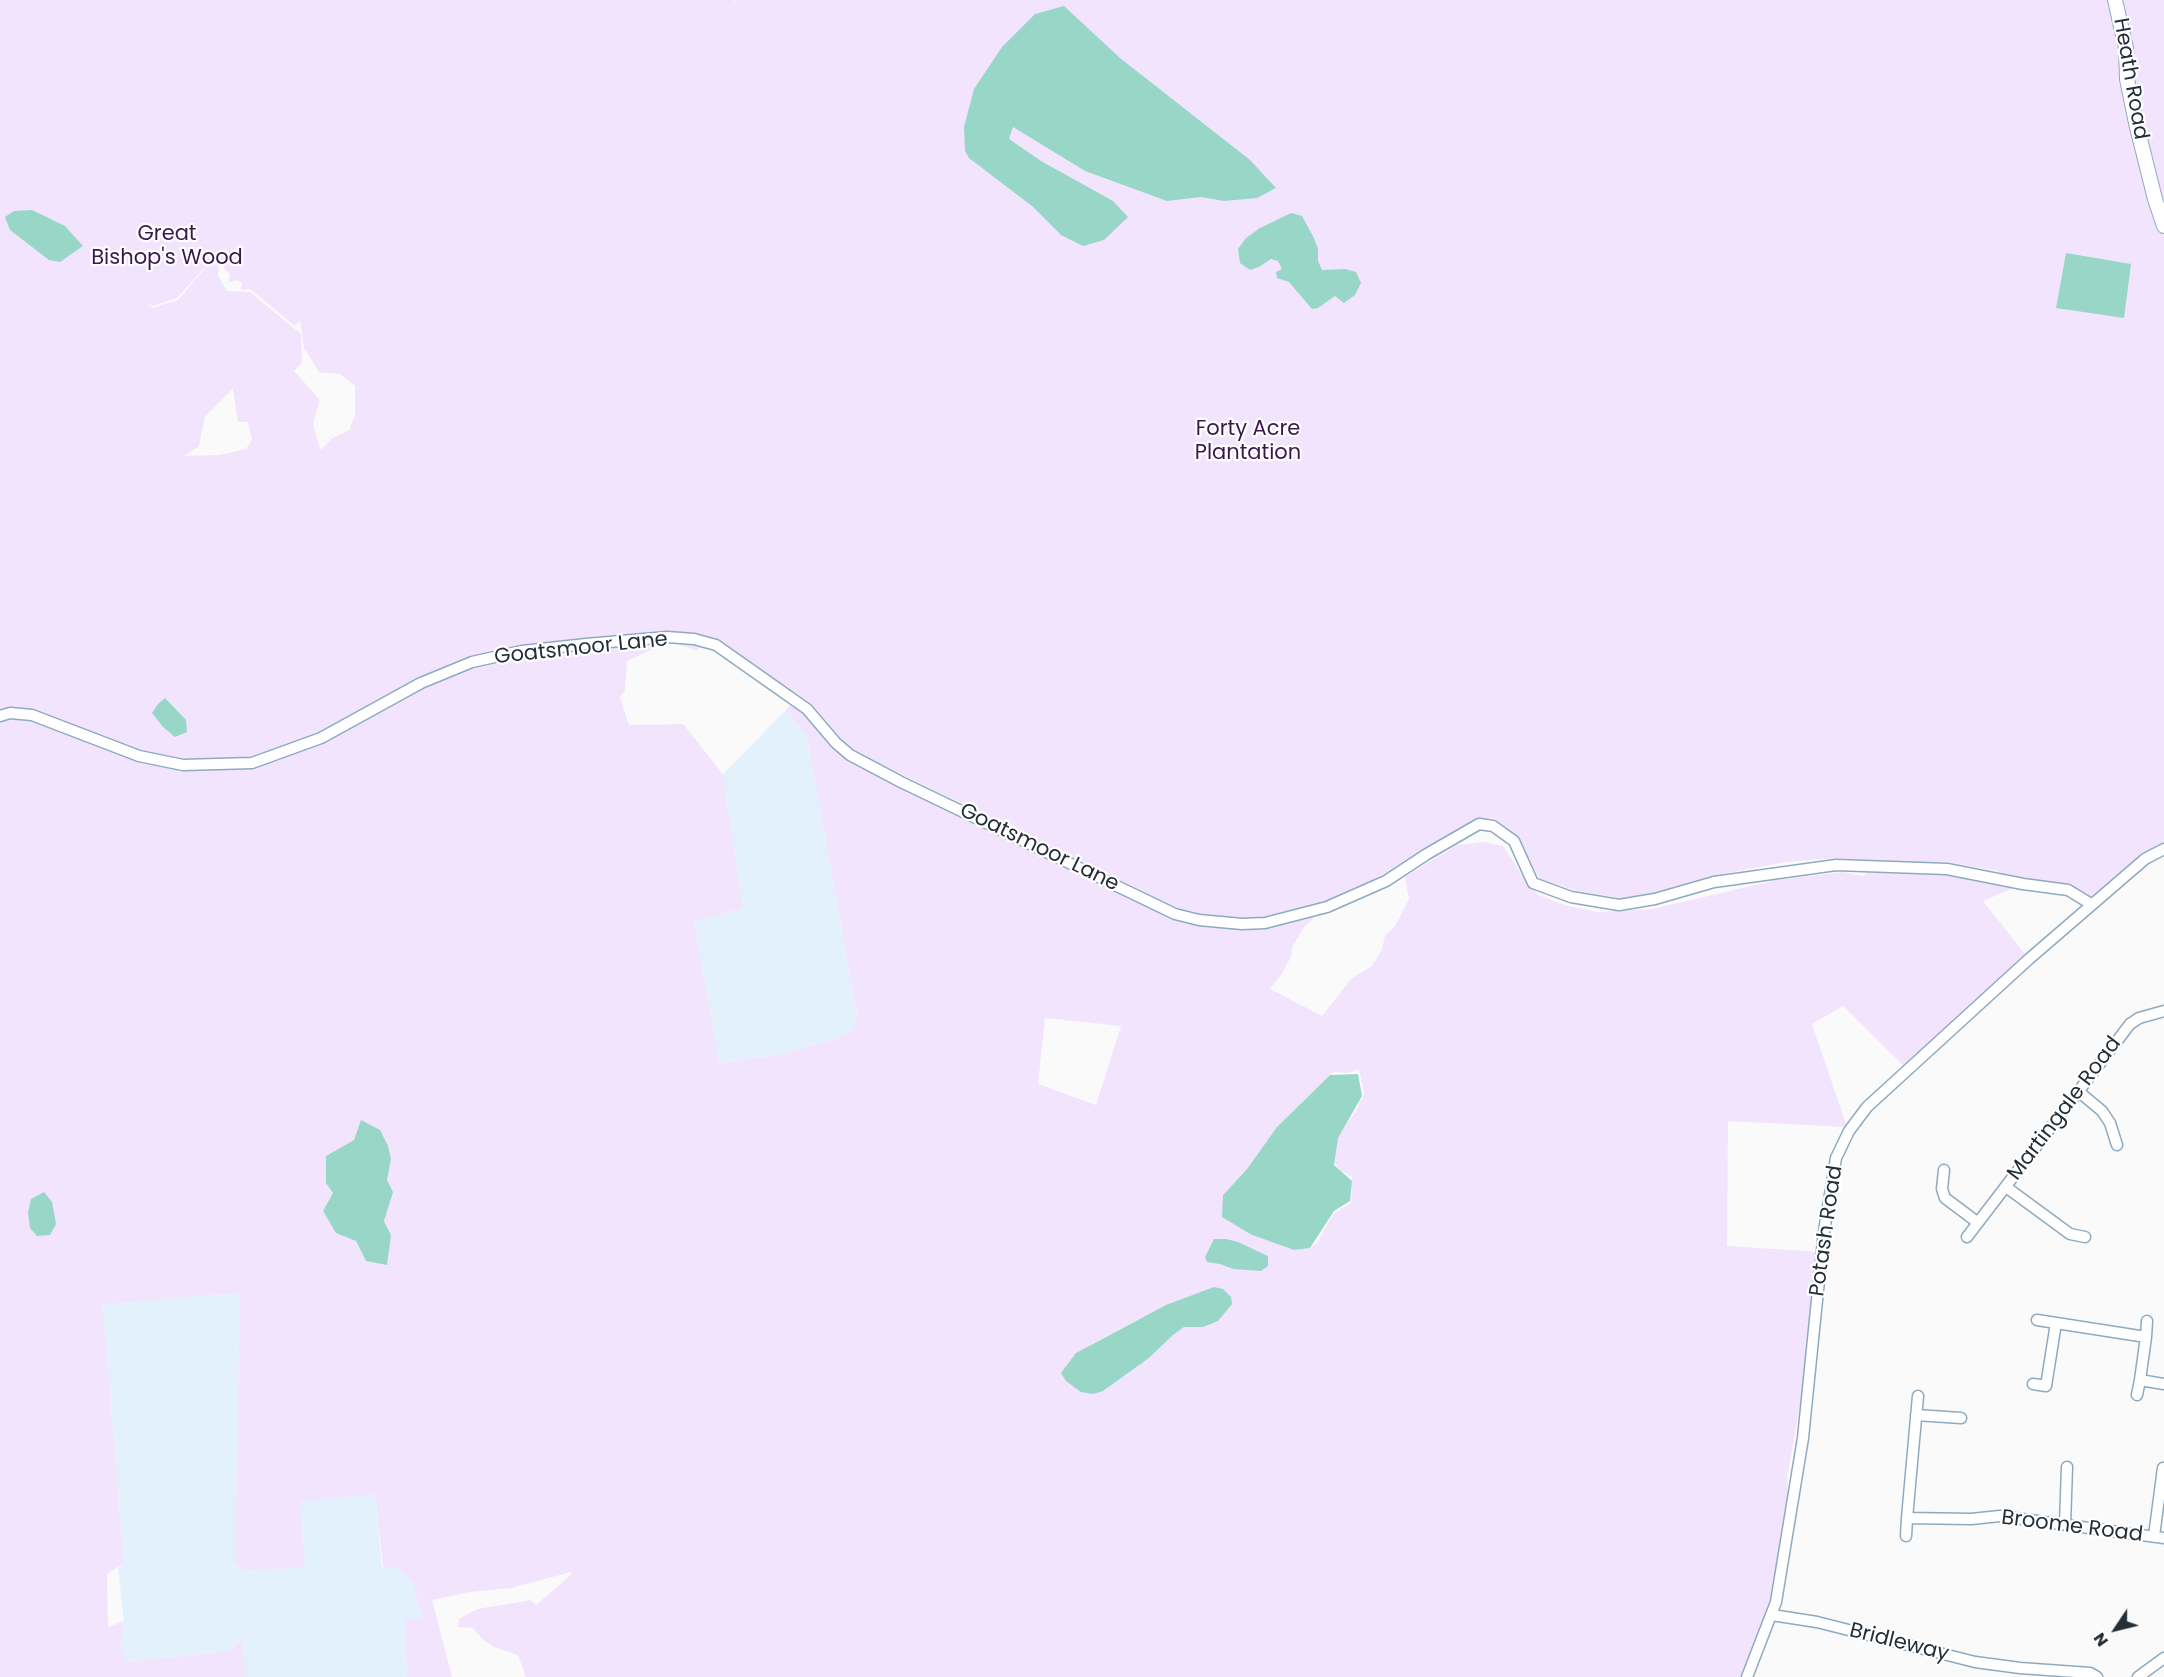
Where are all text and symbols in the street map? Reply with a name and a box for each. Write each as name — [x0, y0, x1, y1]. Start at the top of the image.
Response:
street label: Heath Road — [2107, 16, 2153, 142]
park label: Great Bishop's Wood — [91, 222, 243, 272]
park label: Forty Acre Plantation — [1195, 417, 1301, 467]
street label: Goatsmoor Lane — [493, 627, 669, 671]
street label: Goatsmoor Lane — [955, 798, 1123, 898]
street label: Martingale Road — [2003, 1032, 2127, 1186]
street label: Potash Road — [1805, 1164, 1849, 1298]
street label: Broome Road — [2000, 1506, 2144, 1548]
north arrow — [2086, 1599, 2146, 1659]
street label: Bridleway — [1847, 1618, 1951, 1668]
text: N — [2088, 1628, 2114, 1651]

